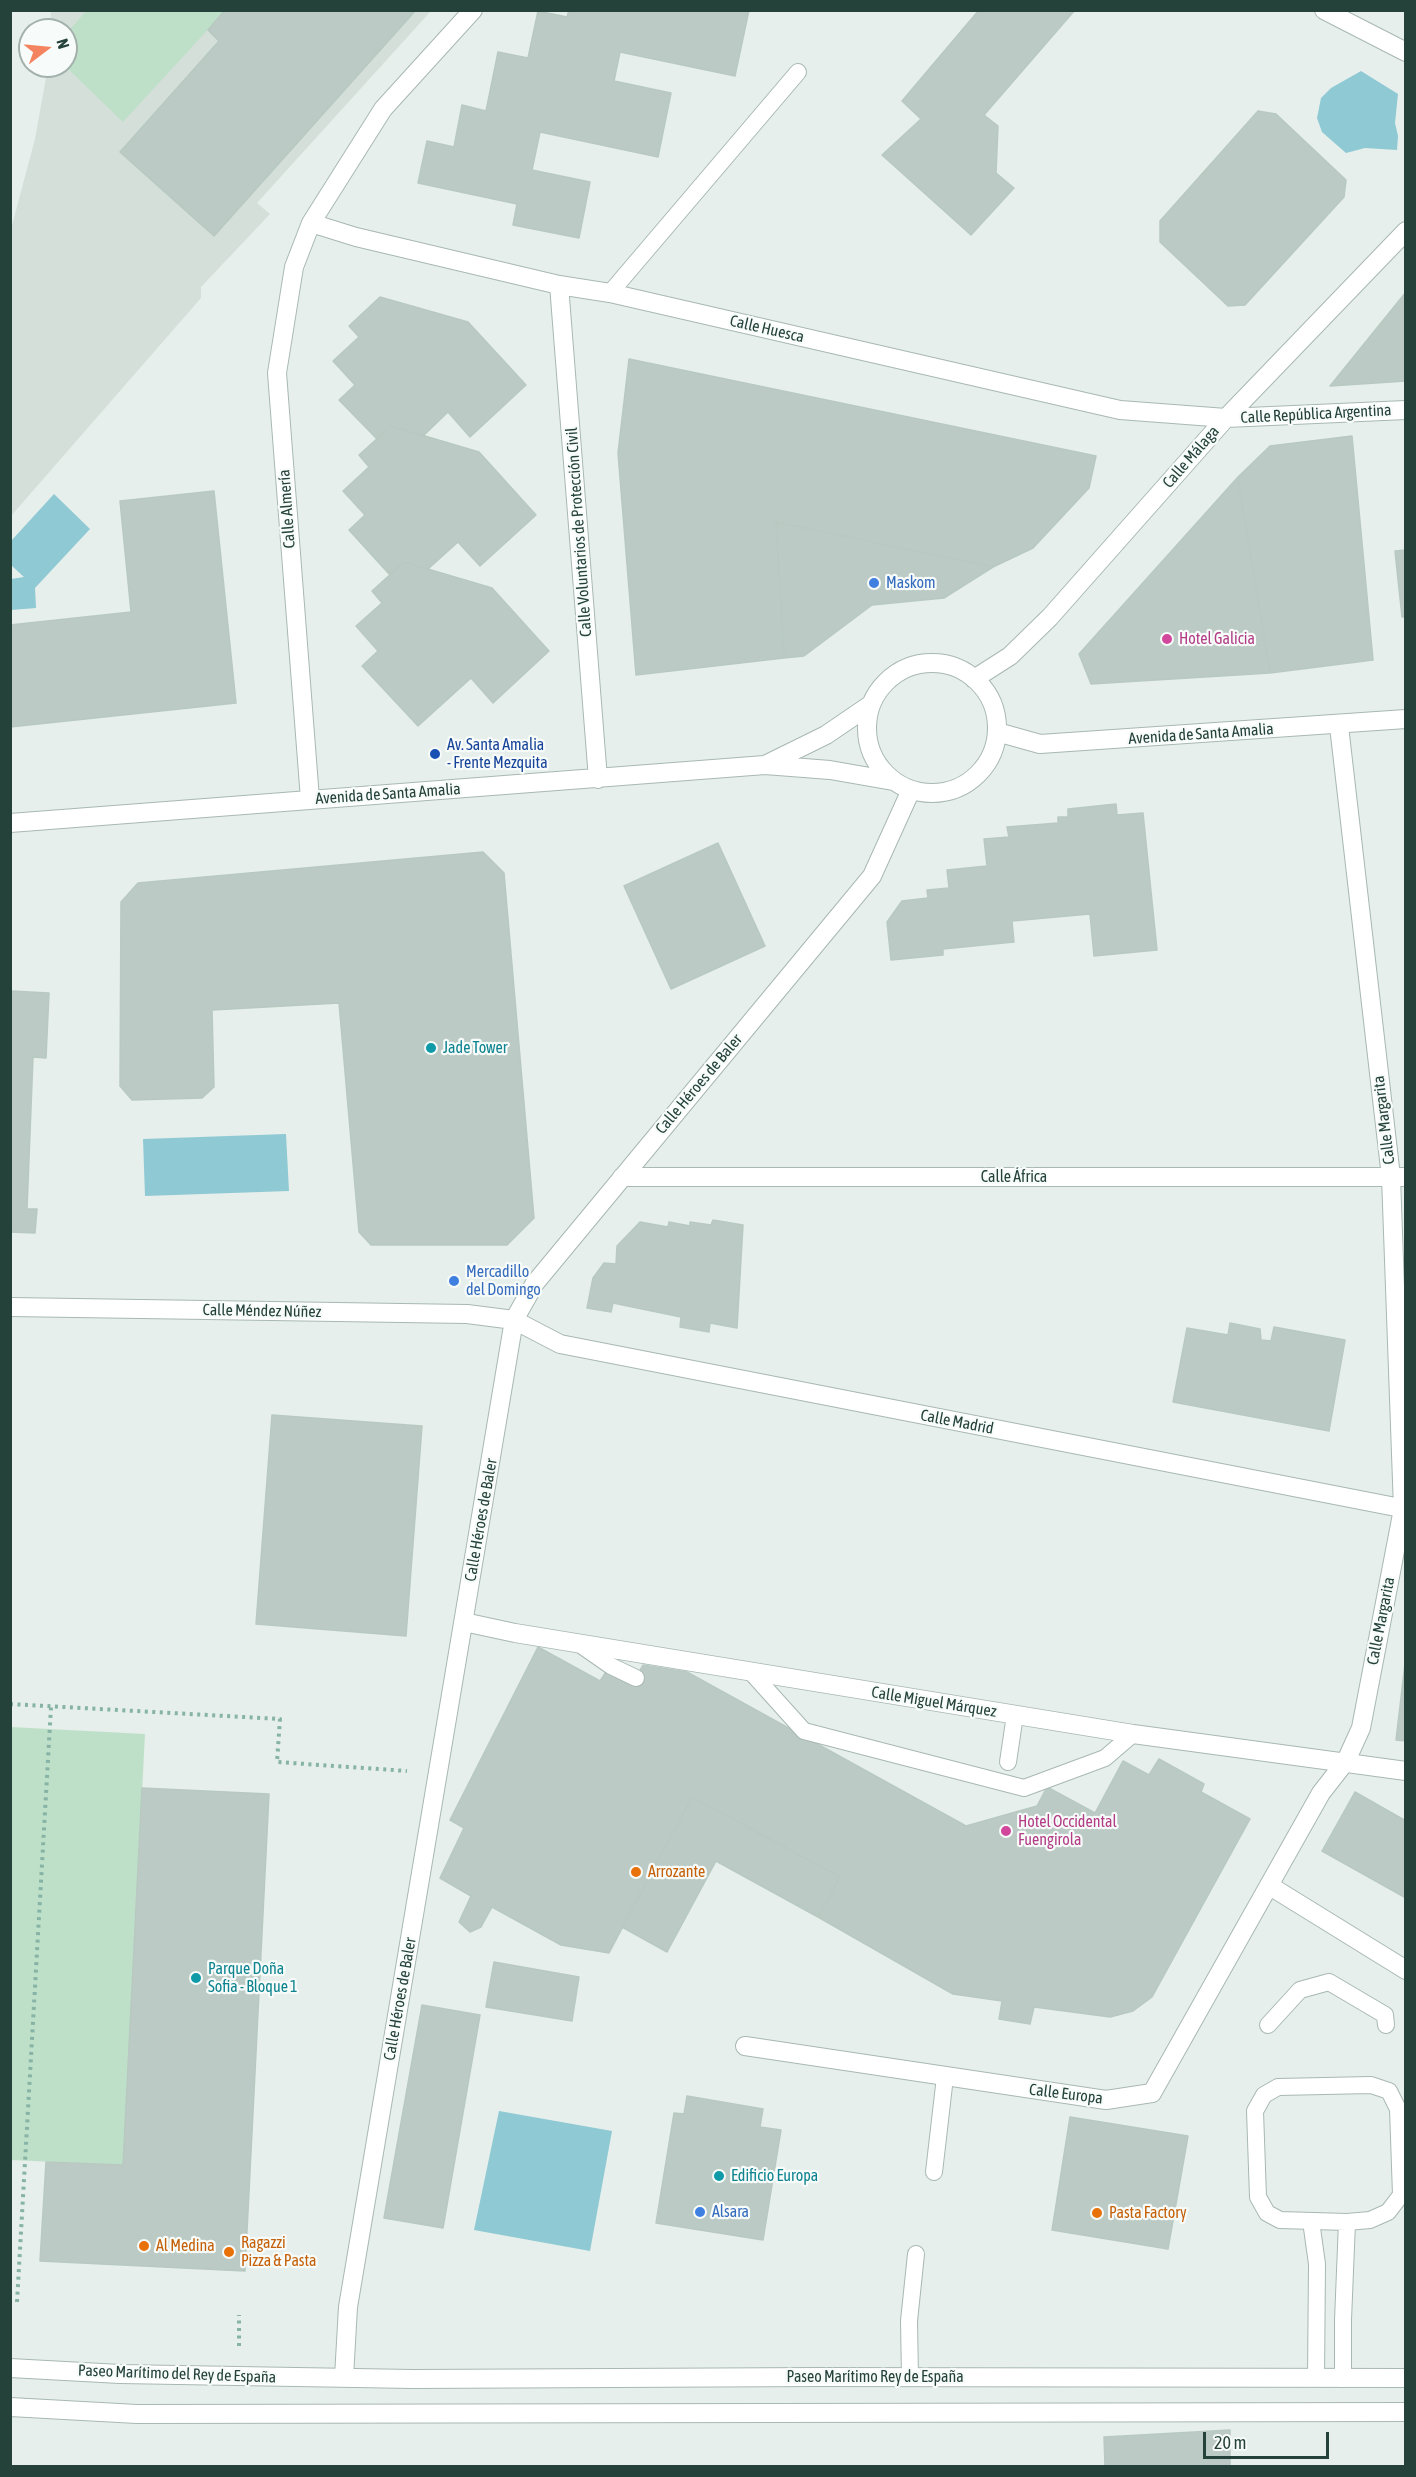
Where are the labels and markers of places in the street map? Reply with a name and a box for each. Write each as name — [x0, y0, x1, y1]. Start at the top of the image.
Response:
place label: Maskom — [886, 573, 936, 593]
marker: Maskom — [867, 576, 881, 590]
place label: Hotel Galicia — [1179, 629, 1255, 649]
marker: Hotel Galicia — [1160, 632, 1174, 646]
place label: Av. Santa Amalia - Frente Mezquita — [447, 735, 548, 773]
marker: Av. Santa Amalia - Frente Mezquita — [428, 747, 442, 761]
place label: Jade Tower — [443, 1038, 507, 1058]
marker: Jade Tower — [424, 1041, 438, 1055]
place label: Mercadillo del Domingo — [466, 1262, 541, 1300]
marker: Mercadillo del Domingo — [447, 1274, 461, 1288]
place label: Hotel Occidental Fuengirola — [1018, 1812, 1117, 1850]
marker: Hotel Occidental Fuengirola — [999, 1824, 1013, 1838]
place label: Arrozante — [648, 1862, 705, 1882]
marker: Arrozante — [629, 1865, 643, 1879]
place label: Parque Doña Sofia - Bloque 1 — [208, 1959, 298, 1997]
marker: Parque Doña Sofia - Bloque 1 — [189, 1971, 203, 1985]
place label: Edificio Europa — [731, 2166, 818, 2186]
marker: Edificio Europa — [712, 2169, 726, 2183]
place label: Alsara — [712, 2202, 749, 2222]
place label: Pasta Factory — [1109, 2203, 1187, 2223]
marker: Alsara — [693, 2205, 707, 2219]
marker: Pasta Factory — [1090, 2206, 1104, 2220]
place label: Ragazzi Pizza & Pasta — [241, 2233, 317, 2271]
place label: Al Medina — [156, 2236, 215, 2256]
marker: Al Medina — [137, 2239, 151, 2253]
marker: Ragazzi Pizza & Pasta — [222, 2245, 236, 2259]

